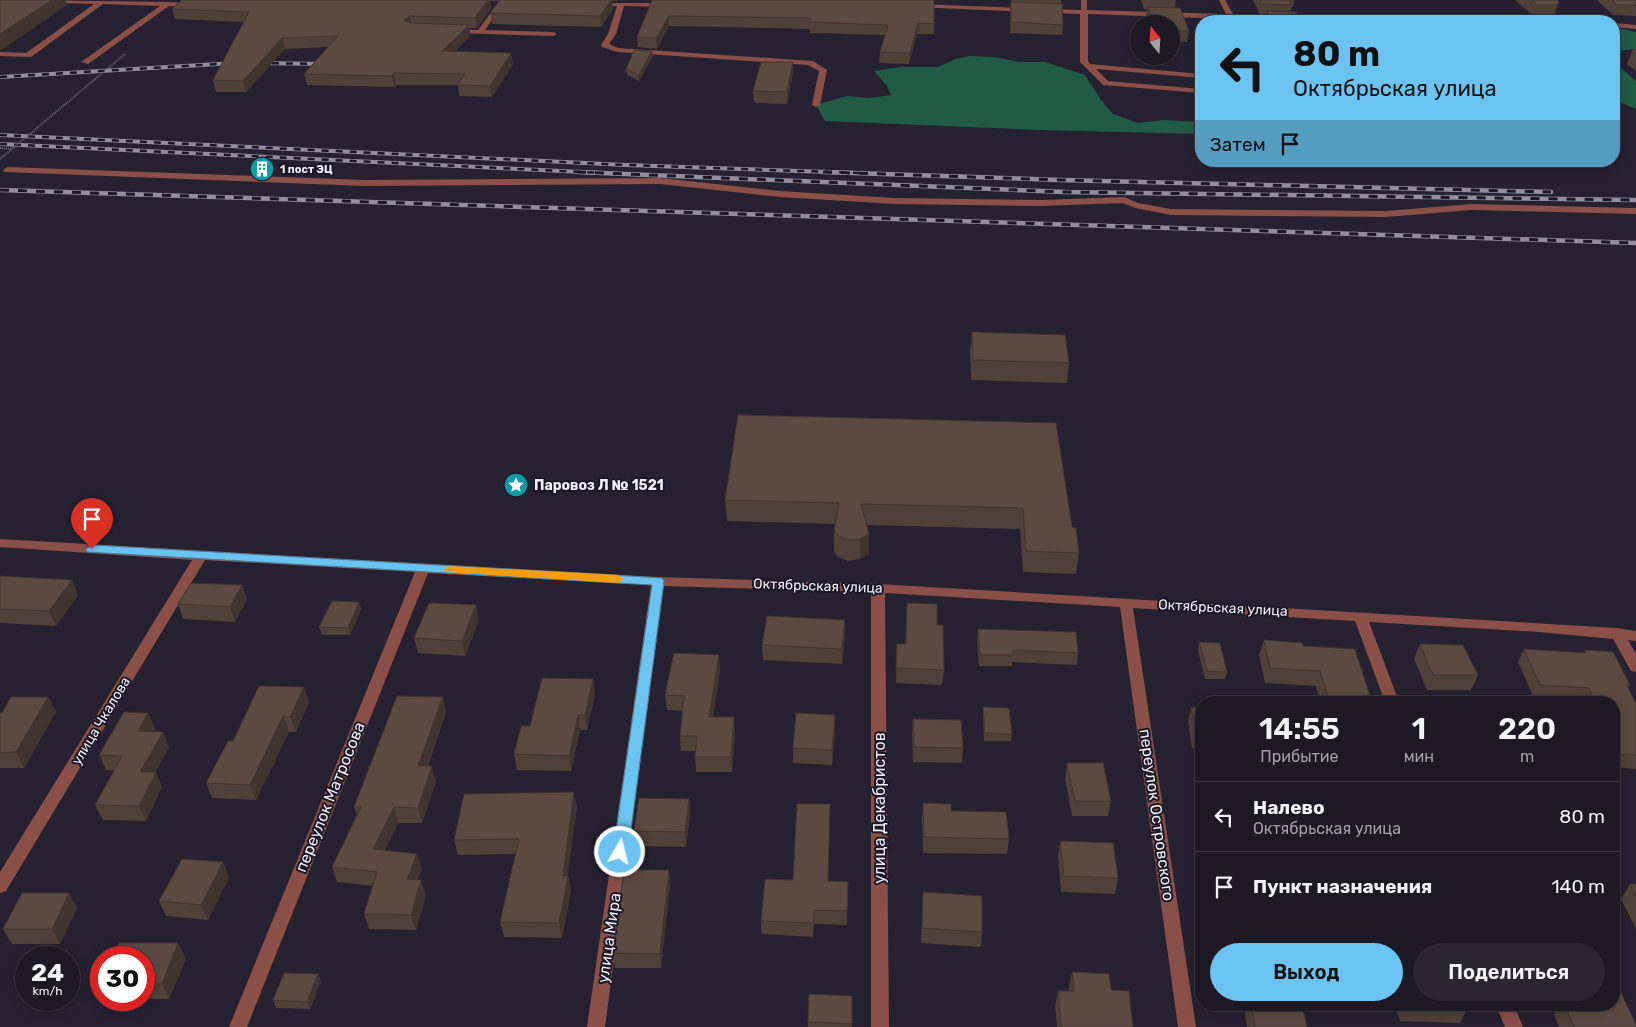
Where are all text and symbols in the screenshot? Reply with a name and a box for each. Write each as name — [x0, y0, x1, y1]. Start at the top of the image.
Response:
north arrow — [1130, 15, 1180, 65]
map controls — [1130, 15, 1180, 65]
text: 80 m — [1293, 33, 1380, 75]
icon: left — [1210, 35, 1275, 100]
text: Октябрьская улица — [1293, 75, 1497, 102]
icon: arrive — [1276, 130, 1304, 158]
text: Затем — [1210, 133, 1266, 156]
building icon: 1 пост ЭЦ — [249, 156, 275, 182]
place label: 1 пост ЭЦ — [280, 163, 333, 176]
place icon: Паровоз Л № 1521 — [503, 472, 529, 498]
place label: Паровоз Л № 1521 — [534, 477, 664, 494]
pin — [71, 498, 113, 549]
icon: arrive — [78, 505, 106, 533]
street label: Октябрьская улица — [753, 575, 883, 597]
street label: Октябрьская улица — [1158, 596, 1288, 620]
street label: улица Чкалова — [68, 674, 134, 768]
text: 14:55 — [1259, 711, 1340, 747]
text: 1 — [1412, 711, 1426, 747]
text: 220 — [1498, 711, 1556, 747]
street label: переулок Матросова — [291, 719, 369, 875]
street label: переулок Островского — [1136, 728, 1178, 902]
street label: улица Декабристов — [870, 732, 889, 884]
text: Прибытие — [1260, 747, 1338, 766]
text: мин — [1404, 747, 1434, 766]
text: m — [1520, 747, 1534, 766]
text: Налево — [1253, 796, 1325, 819]
icon: left — [1210, 803, 1238, 831]
text: 80 m — [1559, 805, 1605, 828]
text: Октябрьская улица — [1253, 819, 1401, 838]
position arrow — [593, 825, 645, 877]
icon: arrive — [1210, 873, 1238, 901]
text: Пункт назначения — [1253, 875, 1432, 898]
text: 140 m — [1551, 875, 1605, 898]
street label: улица Мира — [593, 892, 625, 984]
button: Выход — [1210, 943, 1403, 1001]
button: Поделиться — [1413, 943, 1605, 1001]
speed limit sign: 30 — [90, 946, 155, 1011]
text: 24 — [31, 958, 64, 987]
text: km/h — [33, 984, 62, 998]

